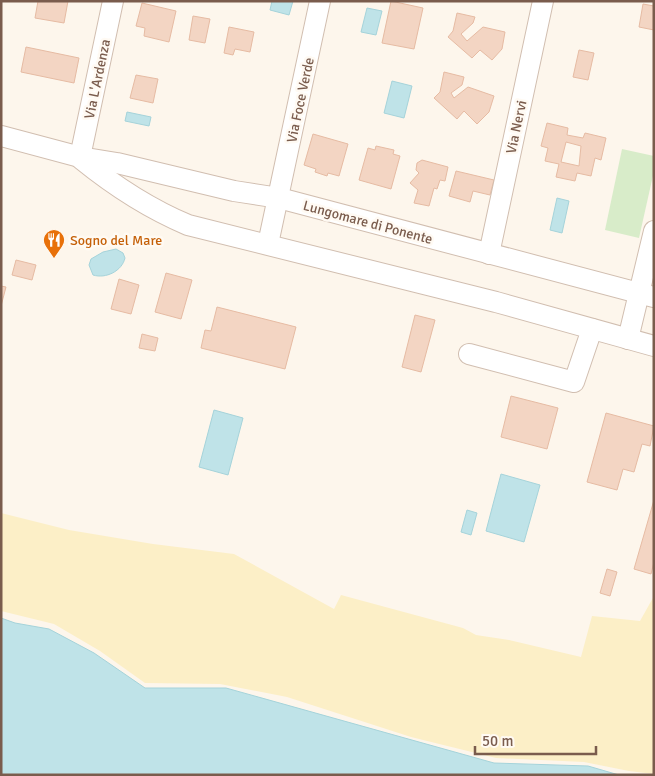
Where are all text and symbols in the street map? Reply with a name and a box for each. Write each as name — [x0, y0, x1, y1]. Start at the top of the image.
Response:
street label: Via L'Ardenza — [81, 38, 114, 121]
street label: Via Foce Verde — [283, 56, 318, 144]
street label: Via Nervi — [503, 99, 530, 155]
street label: Lungomare di Ponente — [301, 197, 434, 248]
restaurant icon: Sogno del Mare — [42, 228, 66, 259]
place label: Sogno del Mare — [70, 232, 162, 249]
scale bar — [475, 724, 596, 756]
text: 50 m — [482, 732, 513, 750]

